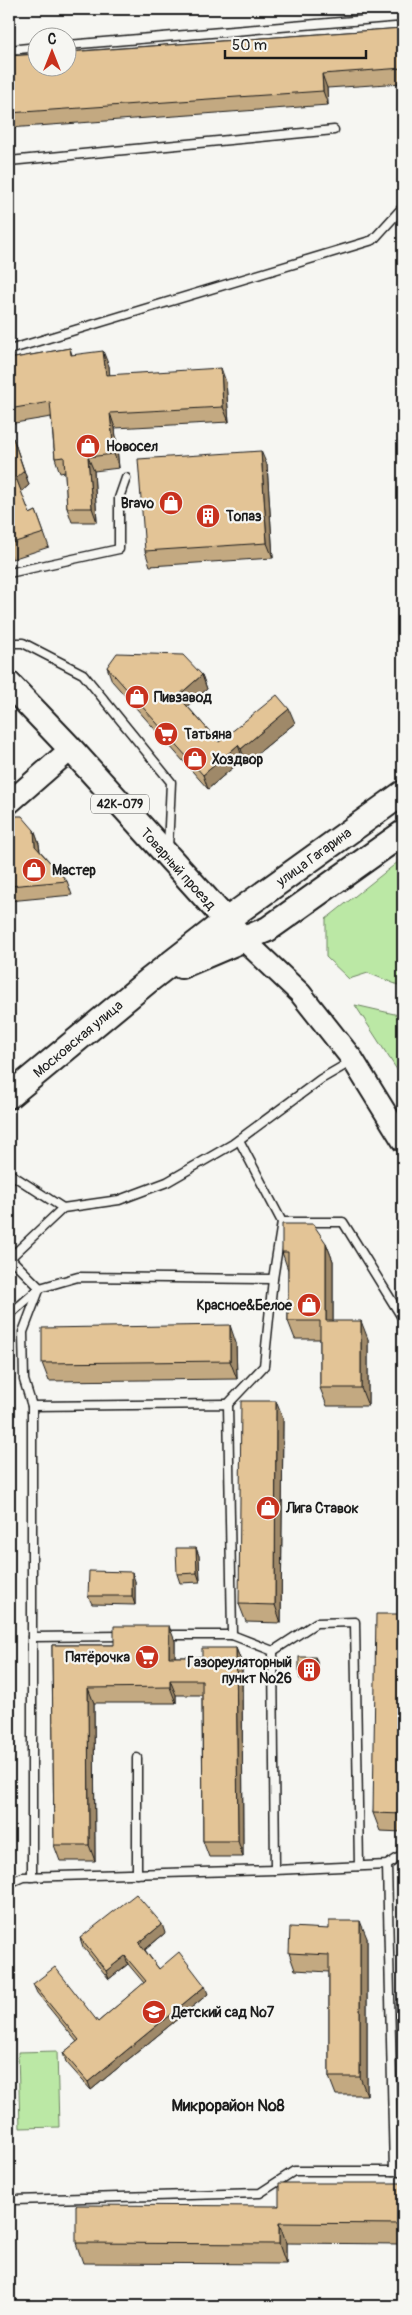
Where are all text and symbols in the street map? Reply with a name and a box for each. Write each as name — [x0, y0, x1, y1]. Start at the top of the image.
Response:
north arrow — [28, 28, 78, 78]
scale bar — [225, 28, 366, 60]
text: С — [48, 31, 57, 48]
text: 50 m — [232, 36, 267, 55]
shop icon: Новосел — [75, 433, 101, 459]
place label: Новосел — [106, 438, 158, 455]
shop icon: Bravo — [158, 490, 184, 516]
place label: Bravo — [121, 495, 154, 512]
building icon: Топаз — [195, 503, 221, 529]
place label: Топаз — [225, 508, 262, 525]
shop icon: Пивзавод — [124, 684, 150, 710]
place label: Пивзавод — [154, 689, 212, 706]
supermarket icon: Татьяна — [153, 721, 179, 747]
place label: Татьяна — [183, 726, 232, 743]
shop icon: Хоздвор — [182, 746, 208, 772]
place label: Хоздвор — [212, 751, 264, 768]
road number: 42К-079 — [91, 794, 149, 814]
street label: улица Гагарина — [272, 824, 355, 891]
street label: Товарный проезд — [137, 825, 220, 914]
shop icon: Мастер — [21, 857, 47, 883]
place label: Мастер — [52, 862, 96, 879]
street label: Московская улица — [30, 997, 126, 1081]
shop icon: Красное&Белое — [296, 1292, 322, 1318]
place label: Красное&Белое — [196, 1297, 293, 1314]
shop icon: Лига Ставок — [255, 1495, 281, 1521]
place label: Лига Ставок — [285, 1500, 359, 1517]
supermarket icon: Пятёрочка — [134, 1644, 160, 1670]
place label: Пятёрочка — [66, 1649, 130, 1666]
place label: Газореуляторный пункт №26 — [187, 1654, 292, 1687]
building icon: Газореуляторный пункт №26 — [296, 1657, 322, 1683]
school or university icon: Детский сад №7 — [141, 1999, 167, 2025]
place label: Детский сад №7 — [171, 2004, 275, 2021]
district label: Микрорайон №8 — [171, 2096, 285, 2116]

